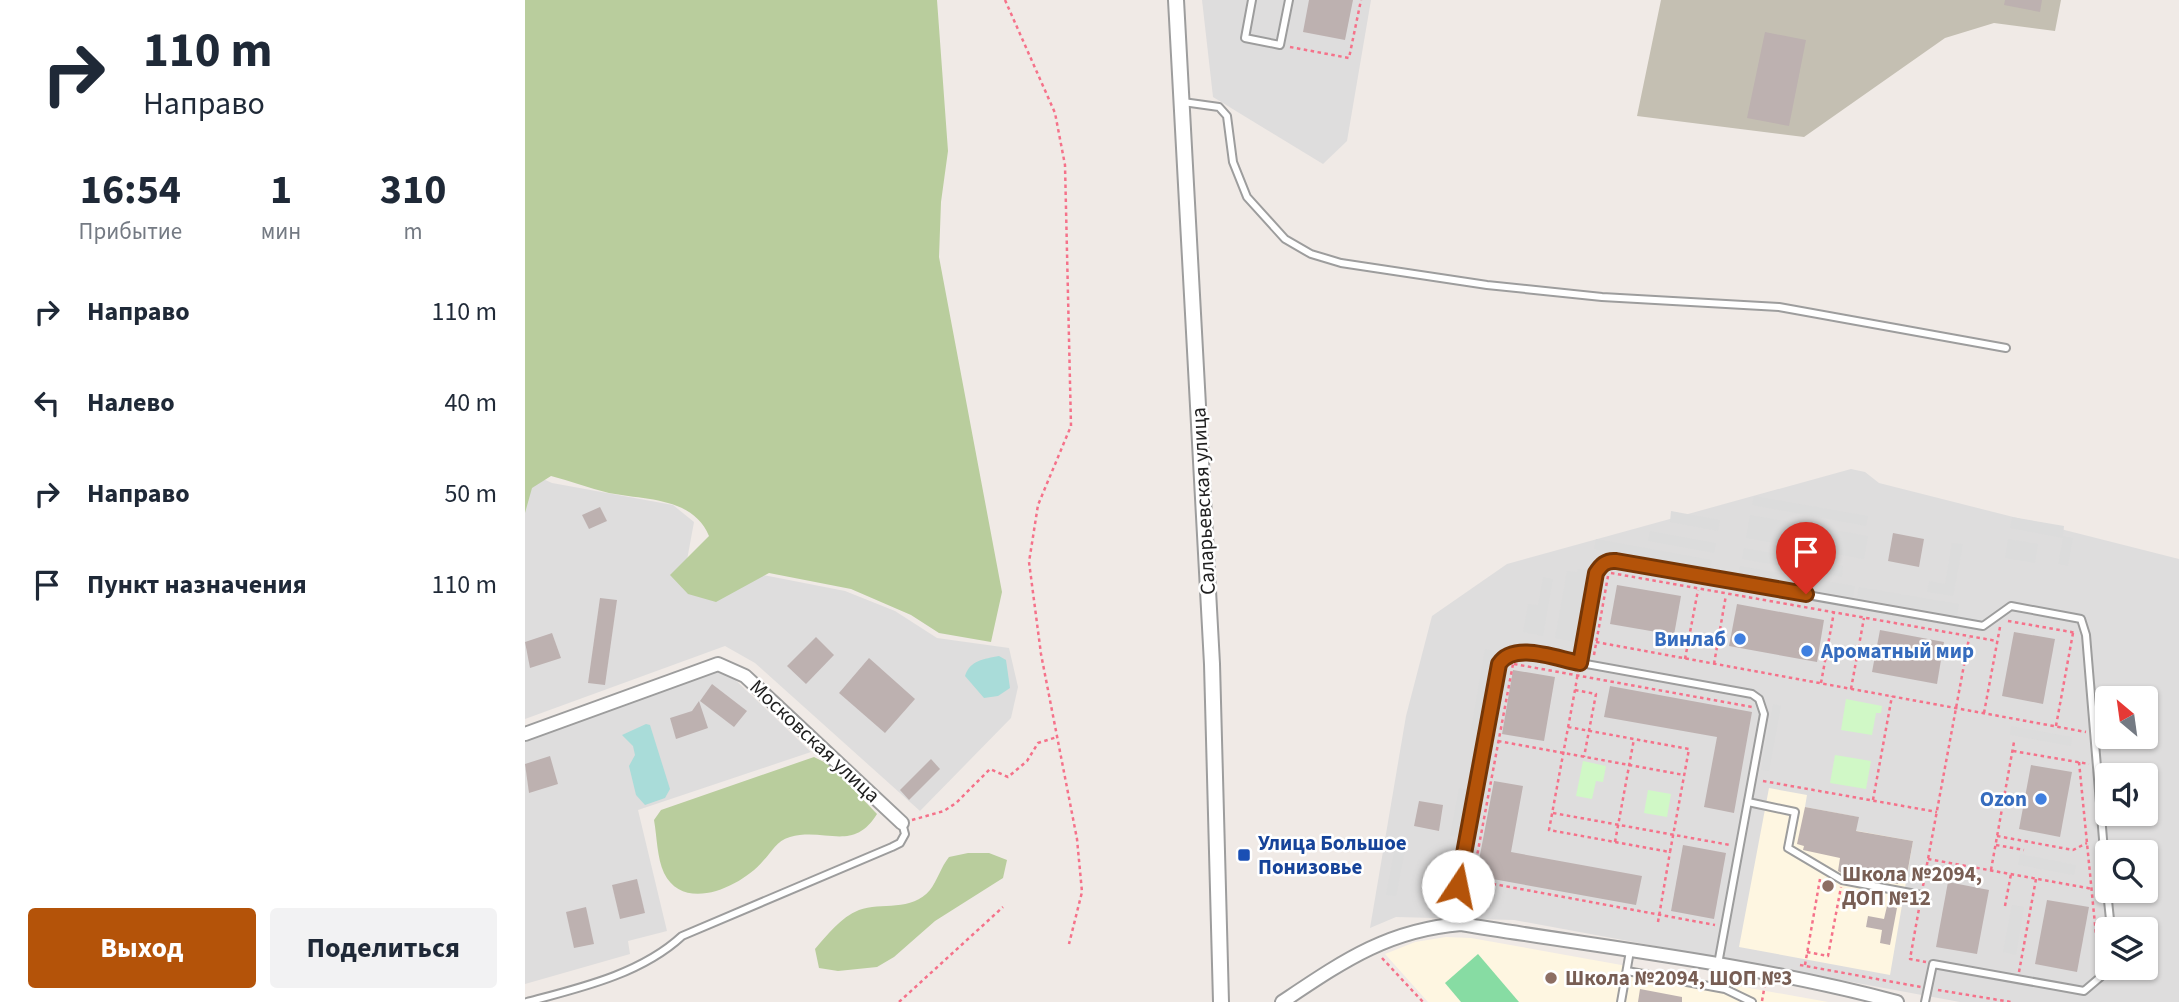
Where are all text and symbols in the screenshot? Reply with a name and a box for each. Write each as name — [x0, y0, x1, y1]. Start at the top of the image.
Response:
text: 110 m — [143, 16, 272, 86]
icon: right — [28, 28, 119, 119]
text: Направо — [143, 81, 265, 127]
text: 16:54 — [80, 160, 181, 220]
text: 1 — [270, 160, 292, 220]
text: 310 — [380, 160, 446, 220]
text: Прибытие — [79, 215, 182, 248]
text: мин — [261, 215, 301, 248]
text: m — [404, 215, 423, 248]
icon: right — [28, 293, 66, 331]
text: Направо — [87, 293, 190, 330]
text: 110 m — [431, 293, 497, 330]
icon: left — [28, 384, 66, 422]
text: Налево — [87, 384, 175, 421]
text: 40 m — [444, 384, 497, 421]
street label: Саларьевская улица — [1183, 406, 1223, 596]
icon: right — [28, 475, 66, 513]
text: Направо — [87, 475, 190, 512]
text: 50 m — [444, 475, 497, 512]
pin — [1776, 522, 1836, 594]
icon: arrive — [1787, 533, 1825, 571]
icon: arrive — [28, 566, 66, 604]
text: Пункт назначения — [87, 566, 307, 603]
text: 110 m — [431, 566, 497, 603]
place label: Винлаб — [1654, 624, 1726, 654]
marker: Винлаб — [1732, 631, 1748, 647]
place label: Ароматный мир — [1820, 636, 1974, 666]
marker: Ароматный мир — [1799, 643, 1815, 659]
street label: Московская улица — [743, 672, 887, 810]
north arrow — [2095, 686, 2158, 749]
map controls — [2095, 686, 2158, 980]
button: sound — [2095, 763, 2158, 826]
place label: Ozon — [1980, 784, 2027, 814]
marker: Ozon — [2033, 791, 2049, 807]
place label: Улица Большое Понизовье — [1258, 828, 1407, 882]
button: search — [2095, 840, 2158, 903]
marker: Улица Большое Понизовье — [1236, 847, 1252, 863]
position arrow — [1421, 849, 1495, 923]
place label: Школа №2094, ДОП №12 — [1842, 859, 1982, 913]
marker: Школа №2094, ДОП №12 — [1820, 878, 1836, 894]
button: Выход — [28, 908, 256, 988]
button: Поделиться — [270, 908, 497, 988]
button: layers — [2095, 917, 2158, 980]
place label: Школа №2094, ШОП №3 — [1565, 963, 1792, 993]
marker: Школа №2094, ШОП №3 — [1543, 970, 1559, 986]

